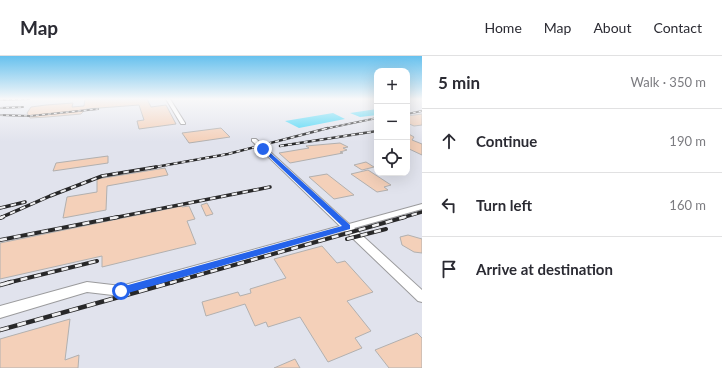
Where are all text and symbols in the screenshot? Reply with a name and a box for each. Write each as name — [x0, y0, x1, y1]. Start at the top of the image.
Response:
text: Map — [20, 16, 58, 39]
text: Home — [484, 19, 522, 36]
text: Map — [544, 19, 571, 36]
text: About — [593, 19, 631, 36]
text: Contact — [653, 19, 702, 36]
map controls — [374, 68, 410, 176]
button: + — [374, 68, 410, 104]
text: 5 min — [438, 72, 480, 93]
text: Walk · 350 m — [630, 74, 706, 90]
button: − — [374, 104, 410, 140]
icon: ahead — [438, 130, 460, 152]
text: Continue — [476, 132, 537, 150]
text: 190 m — [669, 133, 706, 149]
route end — [254, 140, 272, 158]
button: locate — [374, 140, 410, 176]
icon: left — [438, 194, 460, 216]
text: Turn left — [476, 196, 532, 214]
text: 160 m — [669, 197, 706, 213]
icon: arrive — [438, 258, 460, 280]
text: Arrive at destination — [476, 260, 613, 278]
route start — [112, 282, 130, 300]

